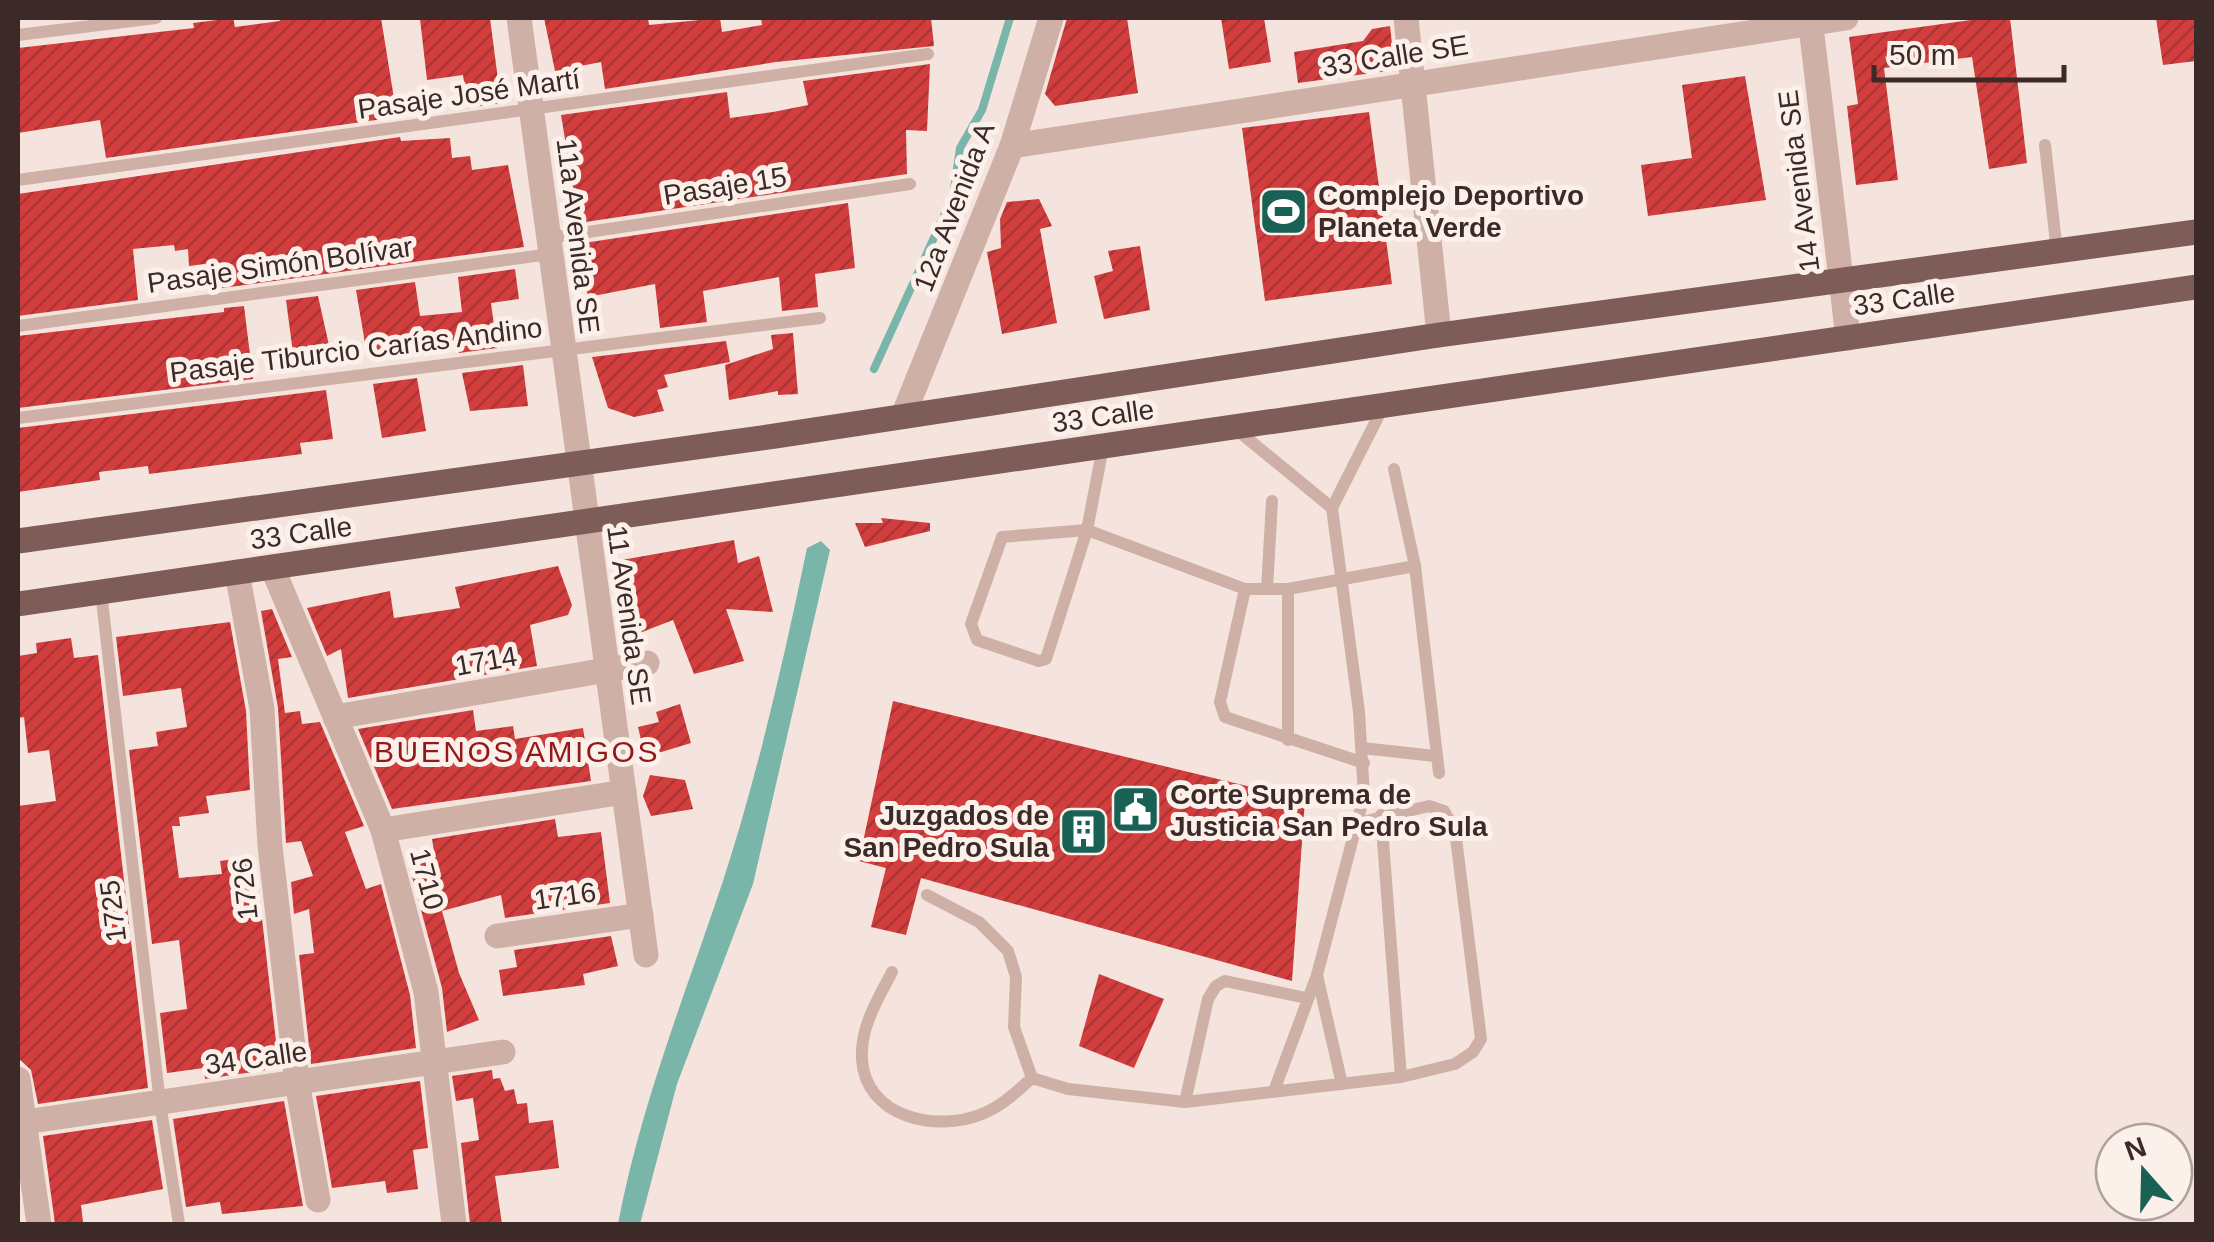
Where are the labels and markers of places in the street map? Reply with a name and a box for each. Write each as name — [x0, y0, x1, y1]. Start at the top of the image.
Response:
place label: Complejo Deportivo Planeta Verde — [1318, 180, 1584, 243]
sports icon: Complejo Deportivo Planeta Verde — [1257, 185, 1309, 237]
place label: Corte Suprema de Justicia San Pedro Sula — [1170, 779, 1488, 842]
public building icon: Corte Suprema de Justicia San Pedro Sula — [1109, 784, 1161, 836]
place label: Juzgados de San Pedro Sula — [844, 800, 1049, 863]
building icon: Juzgados de San Pedro Sula — [1058, 805, 1110, 857]

